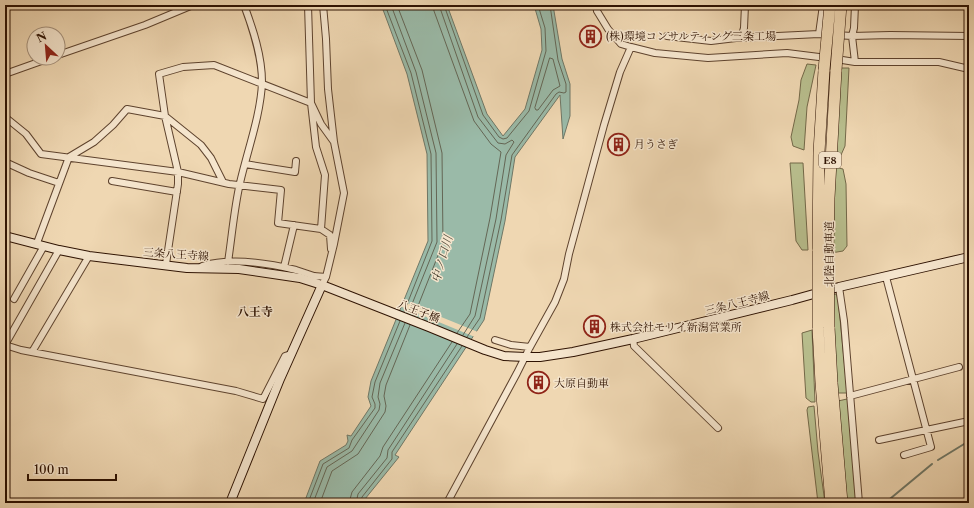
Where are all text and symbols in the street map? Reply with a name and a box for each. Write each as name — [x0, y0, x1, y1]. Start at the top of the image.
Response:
building icon: (株)環境コンサルティング三条工場 — [577, 23, 603, 49]
north arrow — [26, 26, 66, 66]
text: N — [34, 28, 49, 45]
place label: (株)環境コンサルティング三条工場 — [606, 29, 776, 43]
building icon: 月うさぎ — [606, 131, 632, 157]
place label: 月うさぎ — [634, 137, 678, 151]
road number: E8 — [819, 152, 841, 168]
street label: 北陸自動車道 — [822, 221, 836, 287]
water label: 中ノ口川 — [428, 232, 456, 284]
street label: 三条八王寺線 — [143, 245, 209, 263]
street label: 三条八王寺線 — [703, 288, 771, 318]
street label: 八王子橋 — [396, 297, 442, 325]
district label: 八王寺 — [237, 304, 273, 319]
building icon: 株式会社モリイ新潟営業所 — [581, 314, 607, 340]
place label: 株式会社モリイ新潟営業所 — [610, 320, 742, 334]
building icon: 大原自動車 — [526, 370, 552, 396]
place label: 大原自動車 — [554, 376, 609, 390]
scale bar — [28, 456, 116, 482]
text: 100 m — [34, 462, 69, 477]

